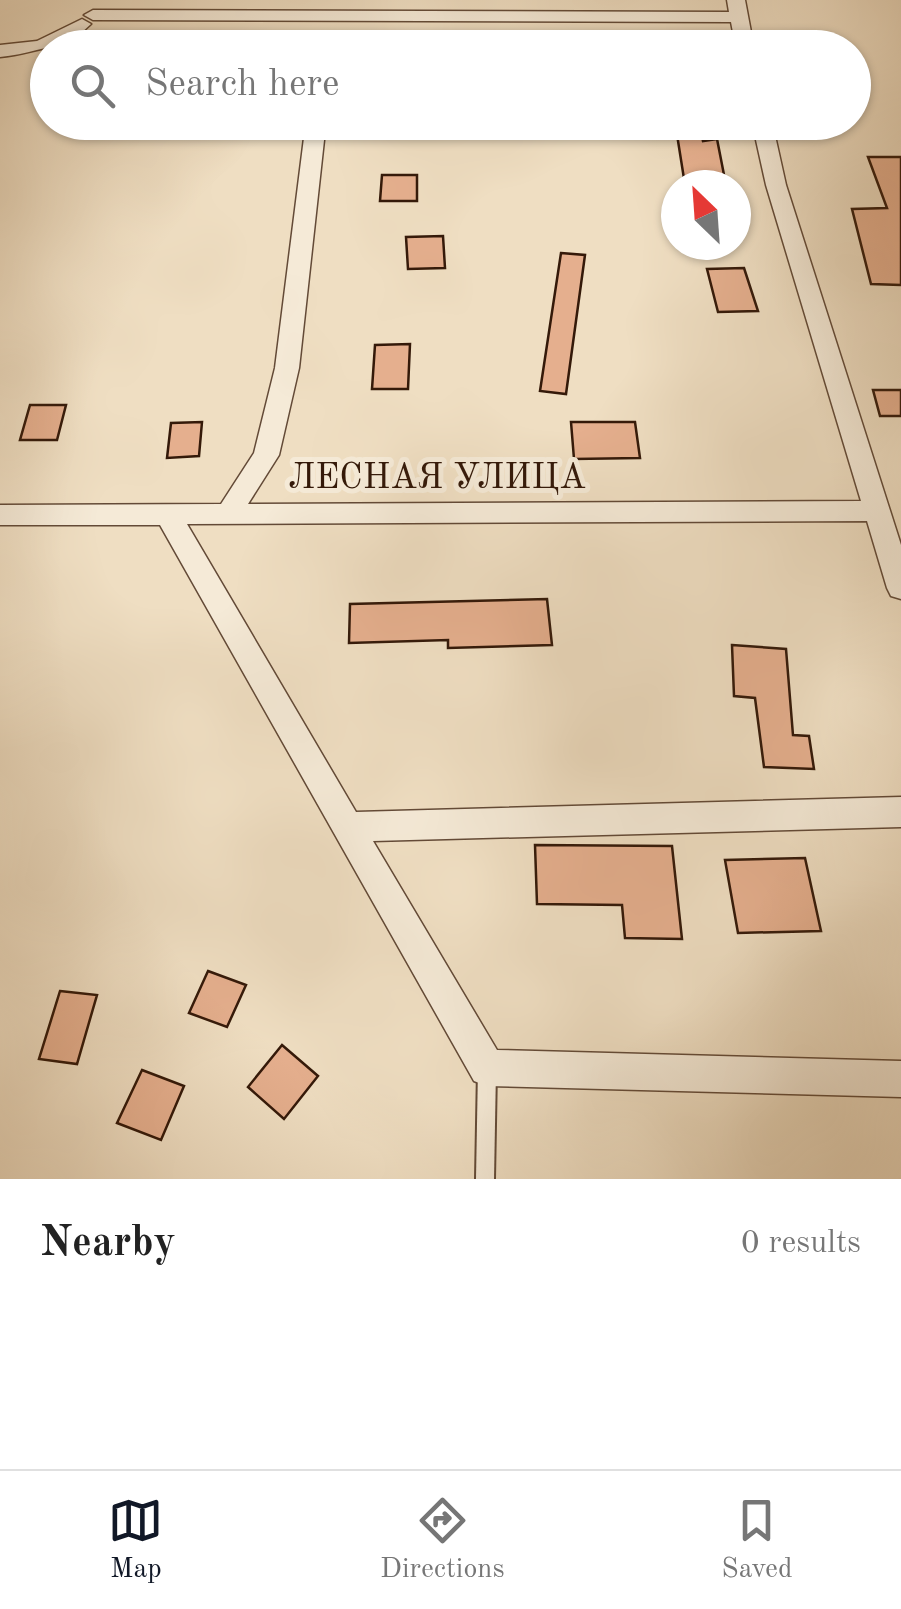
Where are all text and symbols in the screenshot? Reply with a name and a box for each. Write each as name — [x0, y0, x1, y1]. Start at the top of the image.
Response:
search box — [30, 30, 871, 140]
icon: search — [65, 58, 120, 113]
text: Search here — [145, 66, 340, 104]
north arrow — [661, 170, 751, 260]
street label: ЛЕСНАЯ УЛИЦА — [288, 461, 586, 496]
text: Nearby — [40, 1223, 176, 1265]
text: 0 results — [741, 1228, 861, 1260]
tab: Map — [108, 1493, 163, 1588]
tab: Directions — [380, 1493, 505, 1588]
tab: Saved — [721, 1493, 793, 1588]

